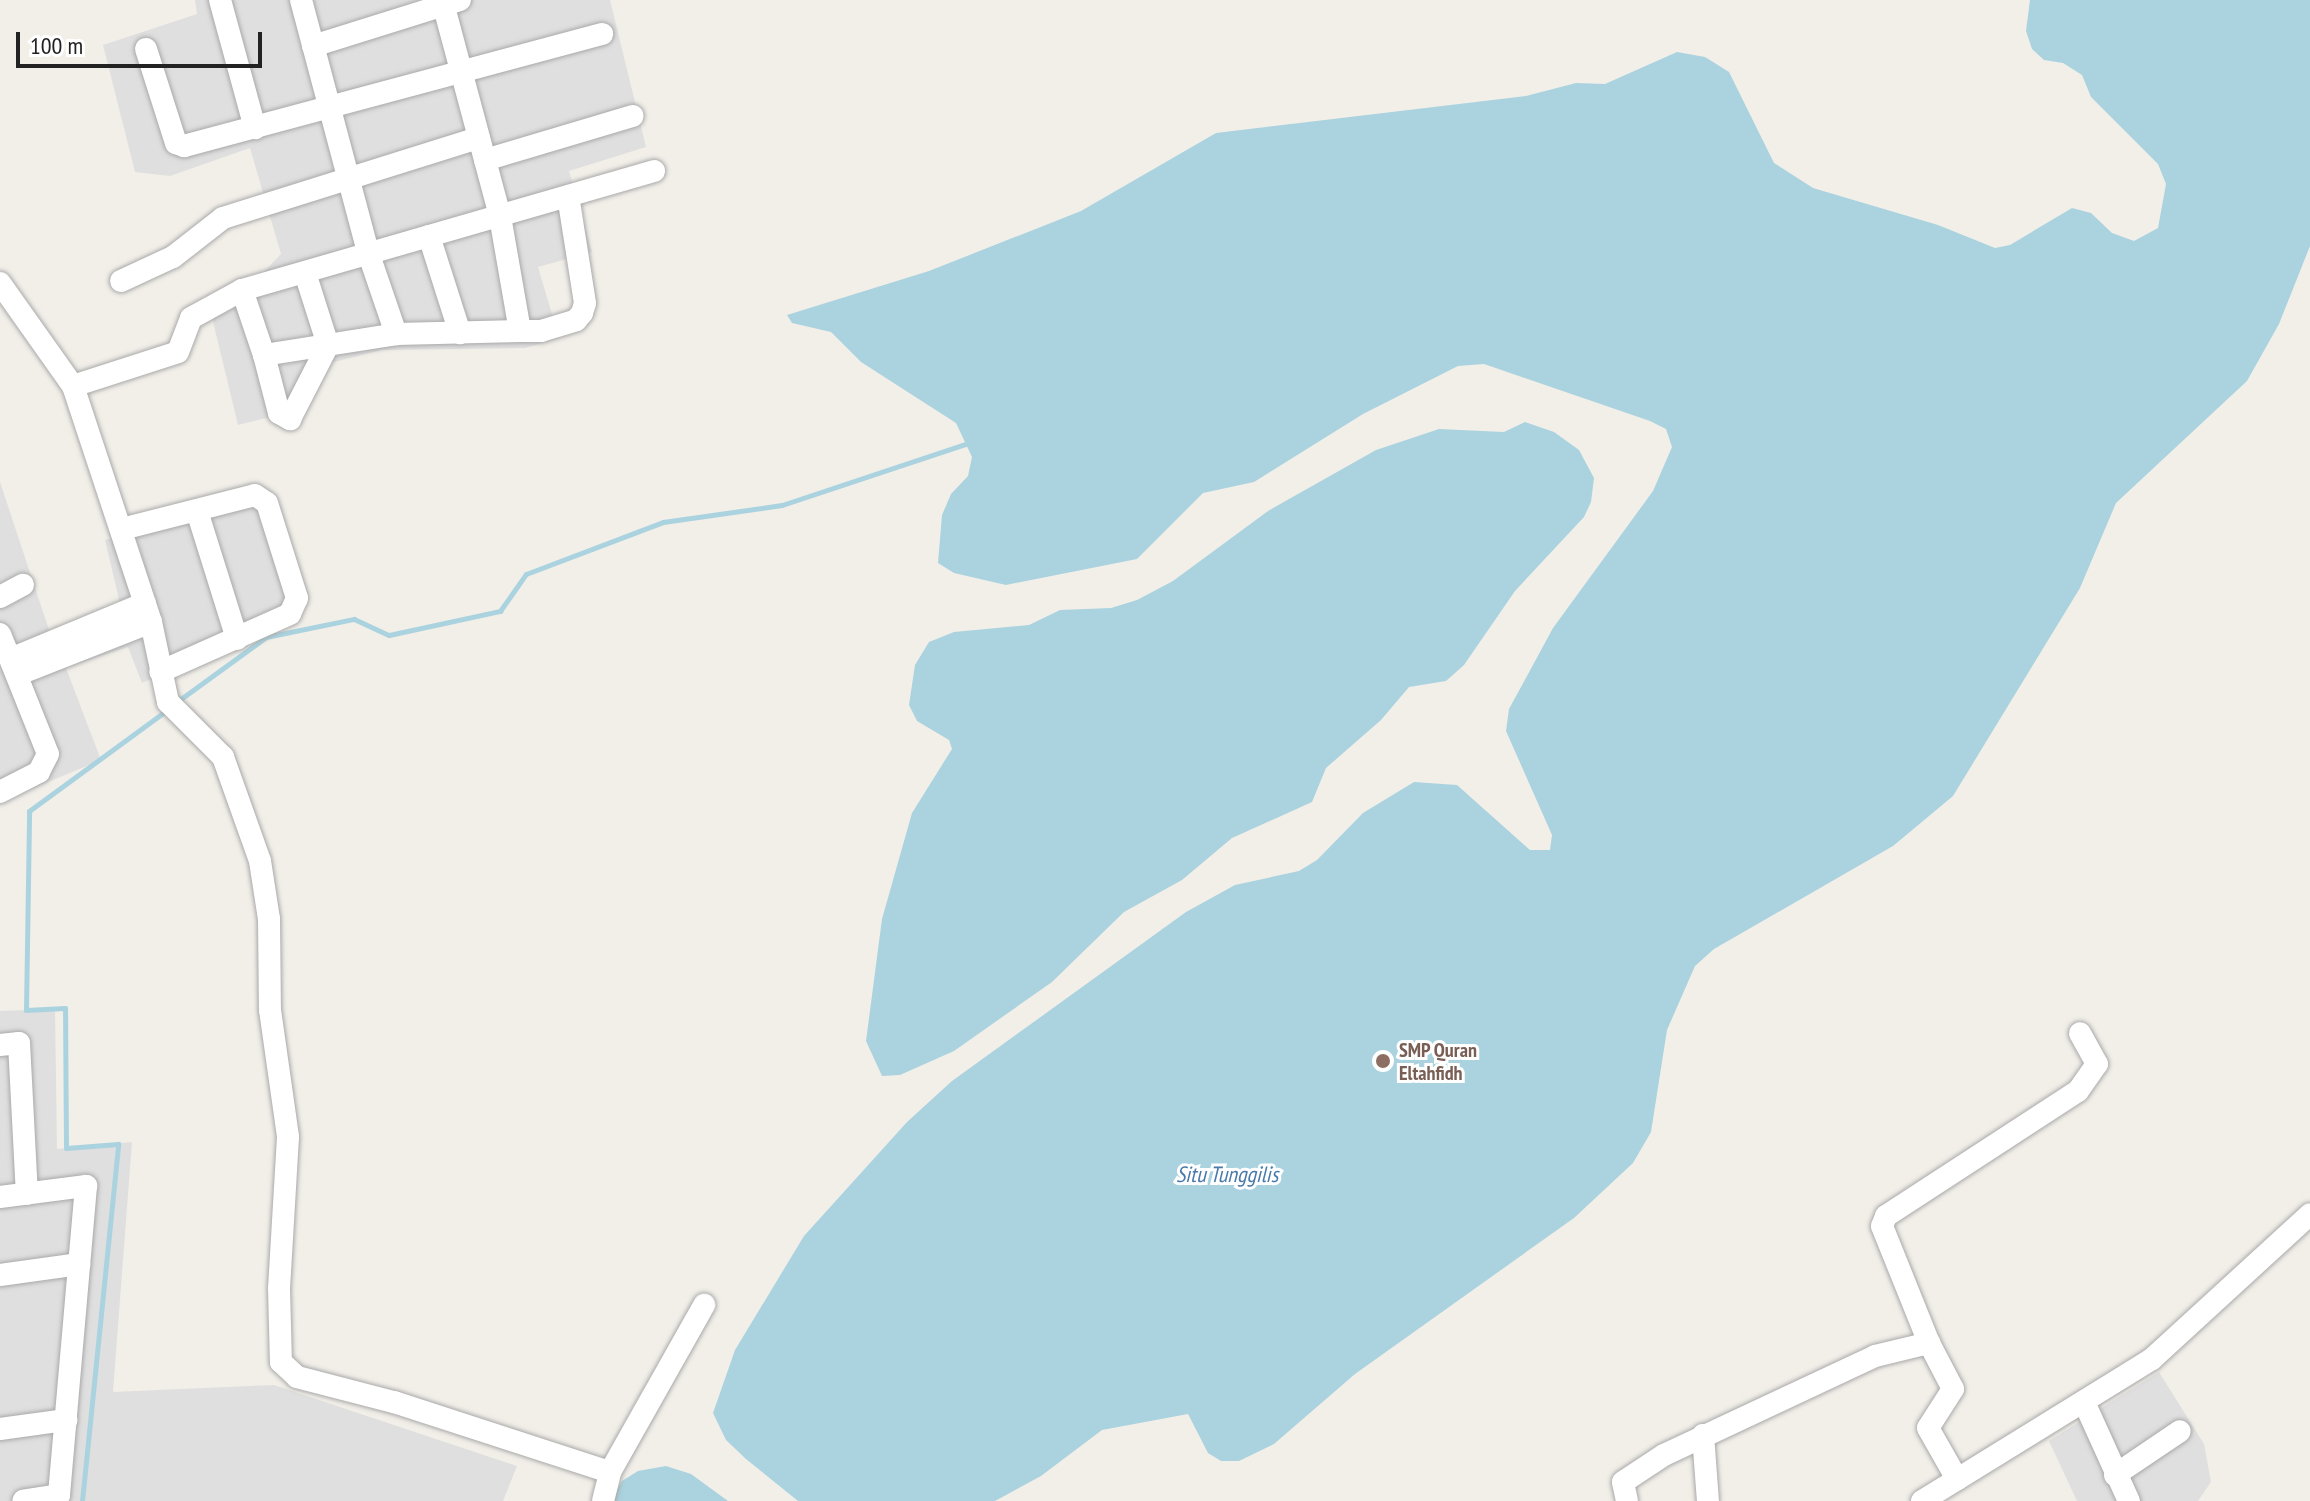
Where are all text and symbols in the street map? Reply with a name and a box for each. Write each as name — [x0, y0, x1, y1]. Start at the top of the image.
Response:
scale bar — [20, 16, 266, 66]
text: 100 m — [30, 30, 83, 61]
place label: SMP Quran Eltahfidh — [1399, 1038, 1478, 1085]
marker: SMP Quran Eltahfidh — [1374, 1052, 1392, 1070]
water label: Situ Tunggilis — [1176, 1162, 1278, 1188]

